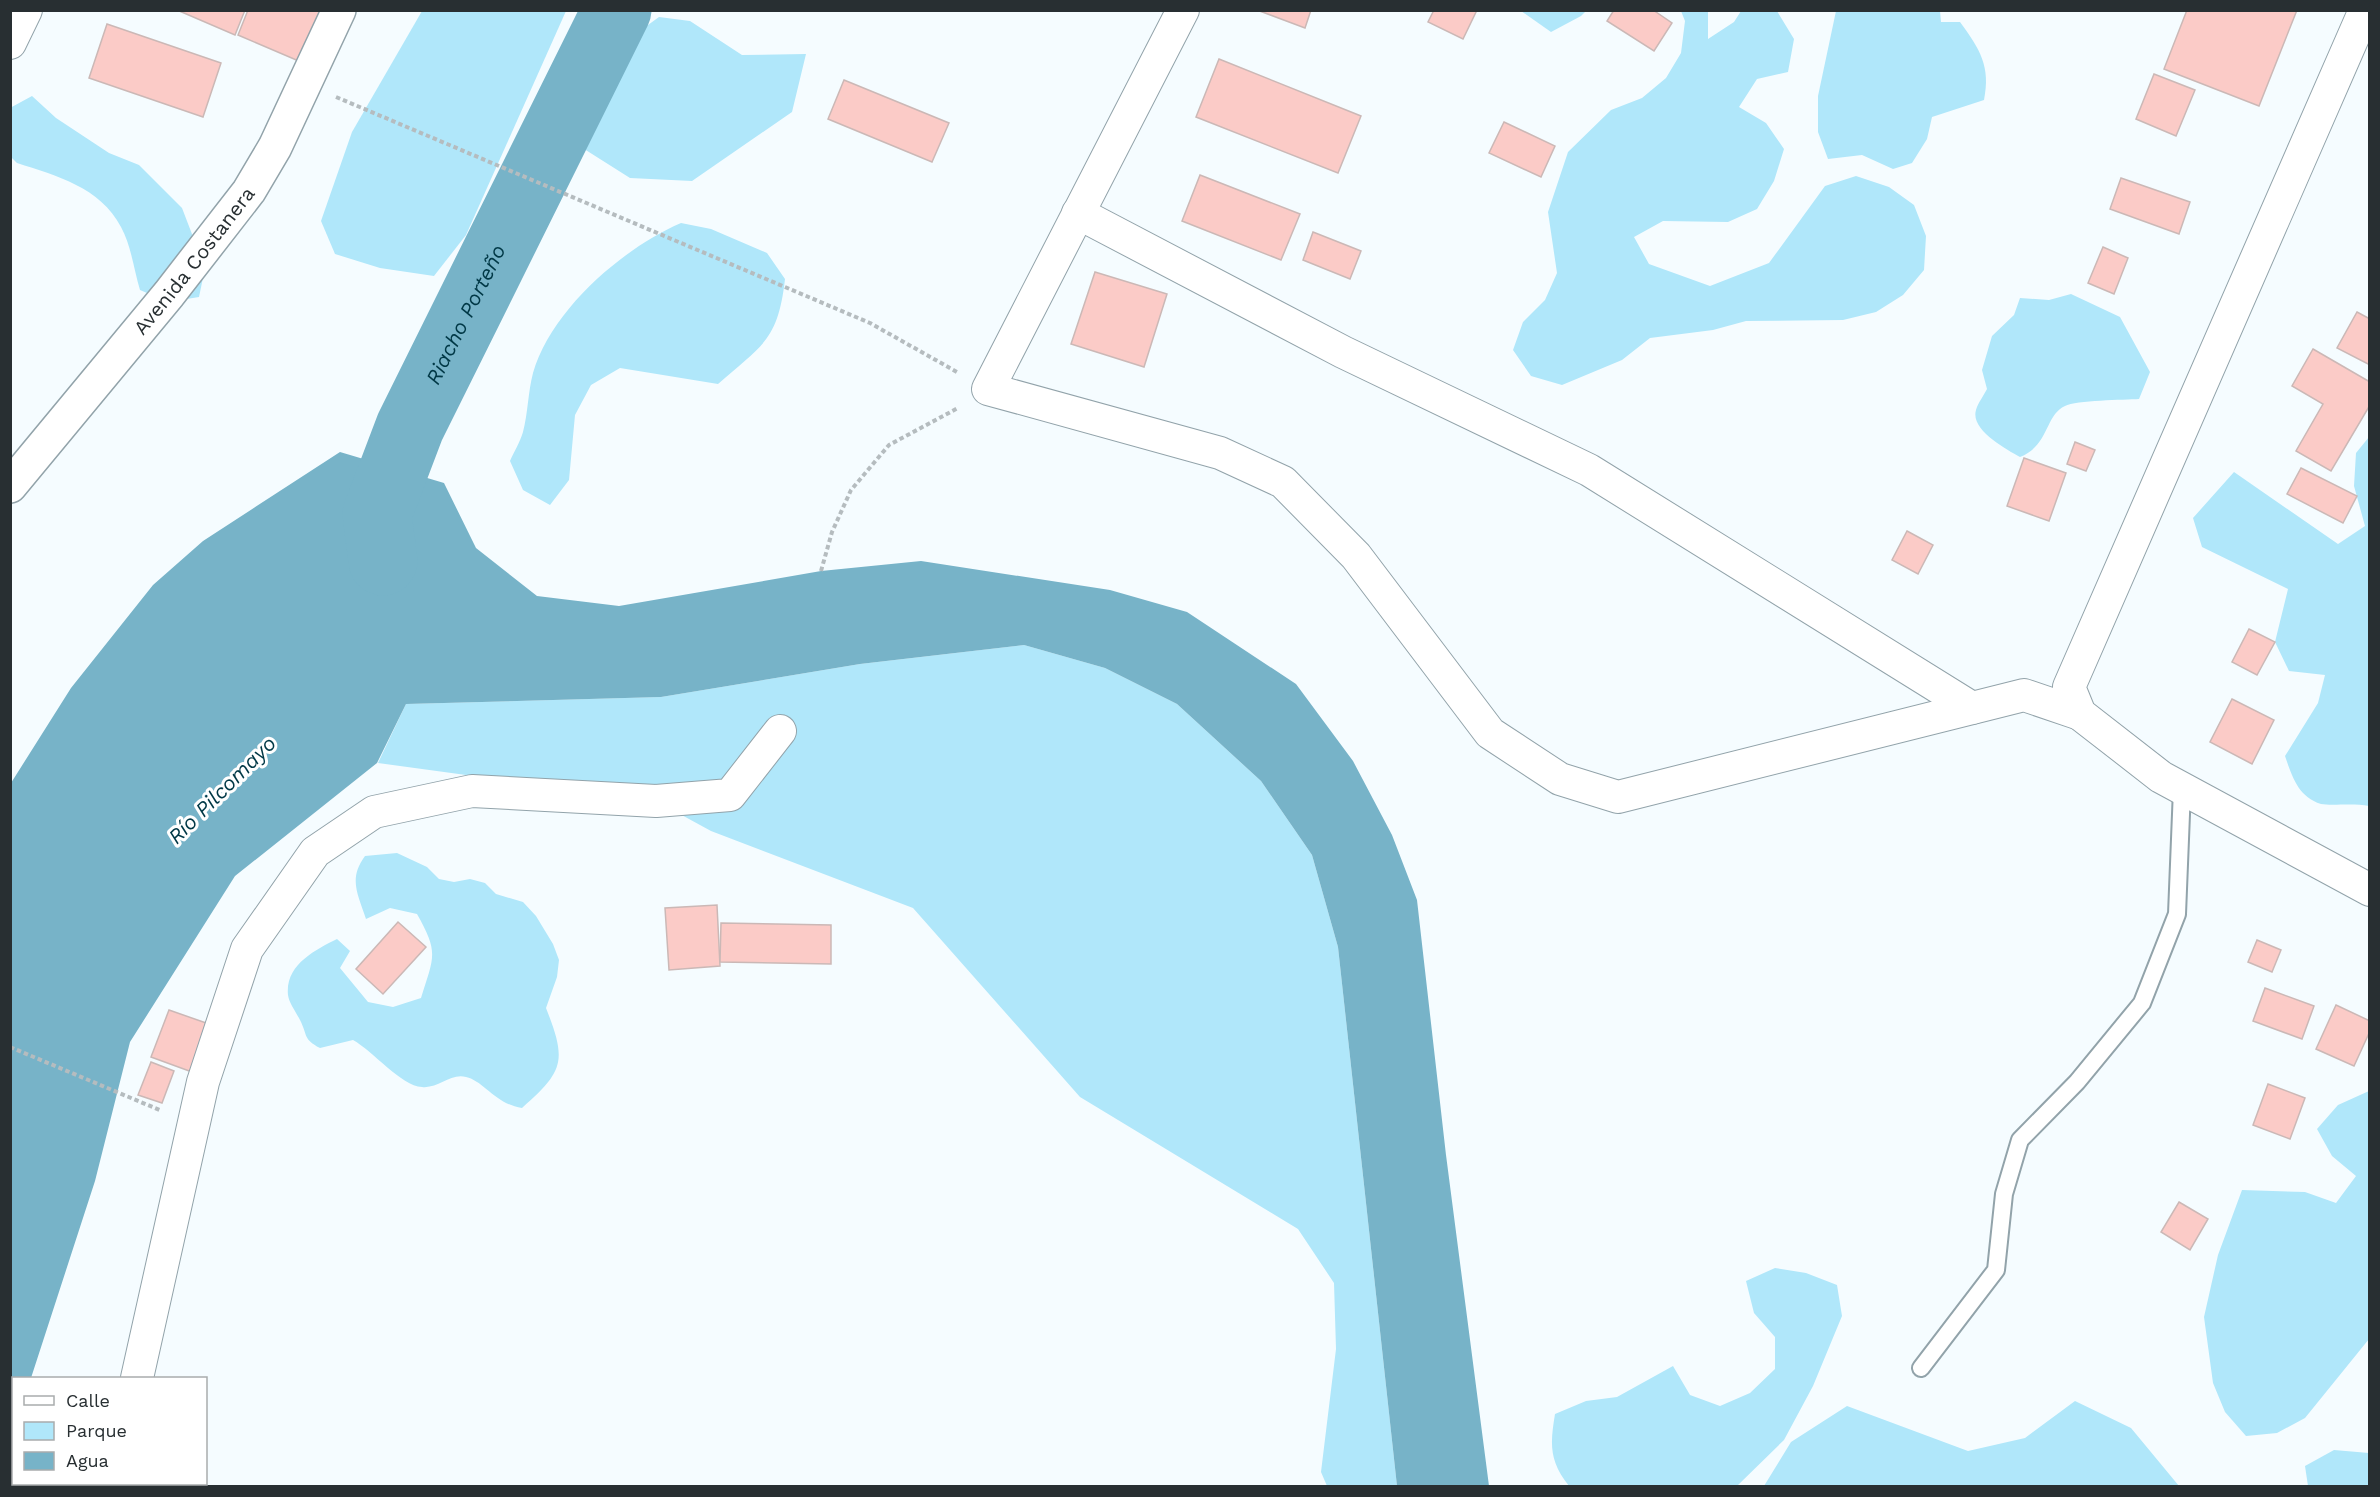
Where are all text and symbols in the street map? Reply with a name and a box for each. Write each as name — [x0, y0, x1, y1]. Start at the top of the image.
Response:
street label: Avenida Costanera — [128, 182, 260, 339]
water label: Riacho Porteño — [420, 240, 511, 388]
water label: Río Pilcomayo — [163, 731, 281, 849]
legend — [12, 1377, 207, 1485]
text: Calle — [66, 1390, 110, 1411]
text: Parque — [66, 1420, 127, 1441]
text: Agua — [66, 1450, 109, 1471]

